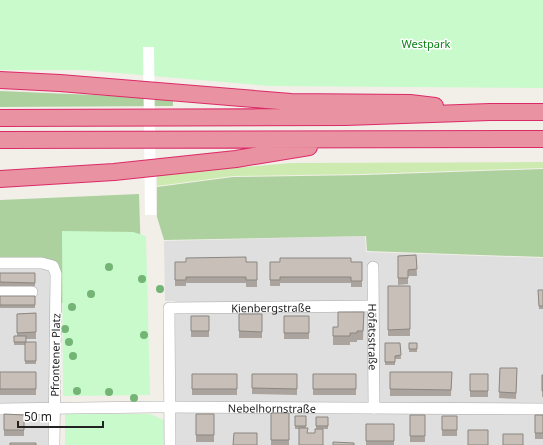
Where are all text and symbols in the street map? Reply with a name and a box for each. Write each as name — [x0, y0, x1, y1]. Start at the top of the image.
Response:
park label: Westpark — [402, 36, 451, 51]
street label: Kienbergstraße — [231, 299, 311, 315]
street label: Höfatsstraße — [366, 303, 381, 371]
street label: Pfrontener Platz — [47, 313, 63, 397]
street label: Nebelhornstraße — [228, 400, 316, 415]
scale bar — [18, 403, 103, 429]
text: 50 m — [24, 408, 52, 425]

